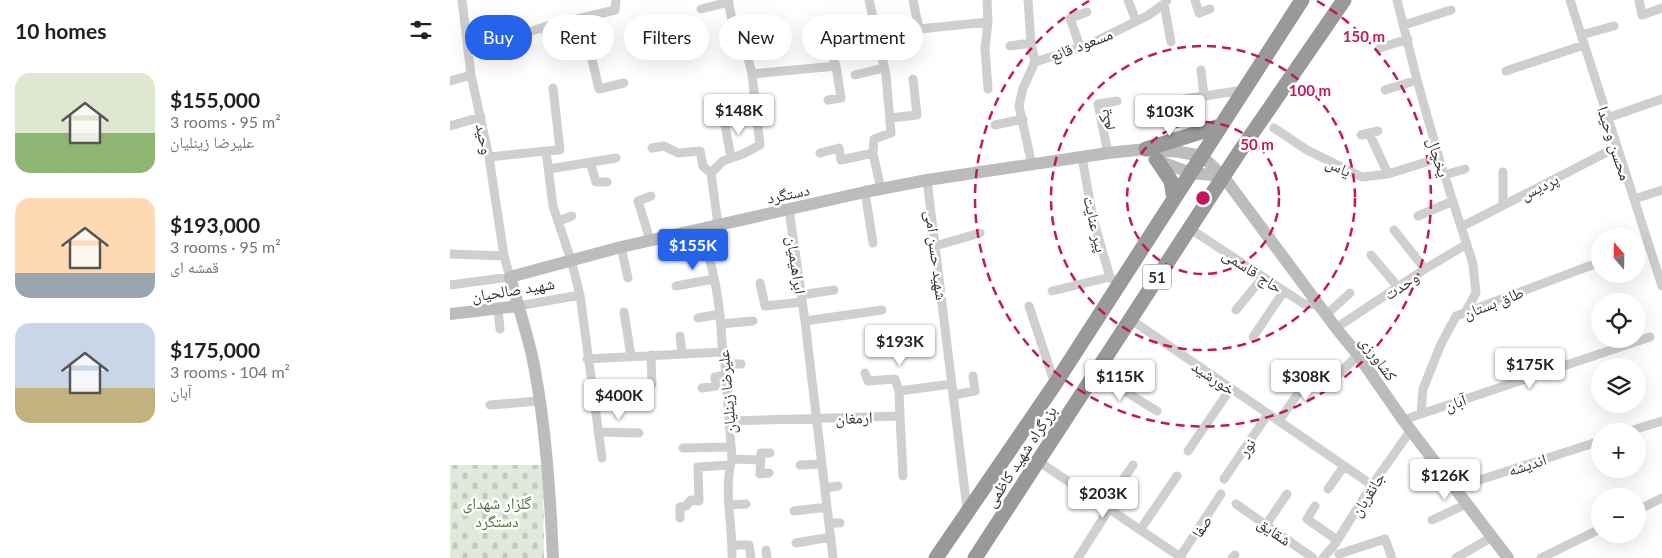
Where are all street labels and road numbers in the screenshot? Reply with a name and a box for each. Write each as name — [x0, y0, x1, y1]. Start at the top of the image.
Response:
street label: مسعود قانع — [1047, 23, 1116, 66]
street label: محسن وحیدا — [1592, 104, 1636, 183]
street label: یکم — [1092, 108, 1116, 132]
street label: وحید — [472, 122, 497, 156]
street label: یخچال — [1422, 135, 1454, 180]
street label: یاس — [1322, 152, 1355, 182]
street label: پردیس — [1517, 168, 1562, 205]
street label: دستگرد — [765, 179, 811, 208]
street label: پیر عنایت — [1079, 194, 1112, 255]
street label: شهید حسن امی — [920, 209, 952, 301]
street label: ابراهیمیان — [782, 235, 810, 295]
street label: حاج قاسمی — [1218, 244, 1286, 298]
road number: 51 — [1143, 264, 1171, 290]
street label: وحدت — [1380, 267, 1422, 304]
street label: شهید صالحیان — [470, 273, 556, 307]
street label: طاق بستان — [1460, 282, 1527, 324]
street label: کشاورزی — [1355, 332, 1402, 386]
street label: علیرضا زینلیان — [713, 349, 741, 435]
street label: خورشید — [1188, 356, 1239, 399]
street label: آبان — [1442, 389, 1470, 416]
street label: بزرگراه شهید کاظمی — [980, 402, 1062, 512]
street label: ارمغان — [835, 407, 873, 429]
street label: نور — [1233, 434, 1260, 461]
street label: اندیشه — [1505, 449, 1549, 479]
street label: جانقربان — [1346, 468, 1390, 521]
street label: صفا — [1187, 511, 1215, 541]
street label: شقایق — [1253, 513, 1295, 551]

